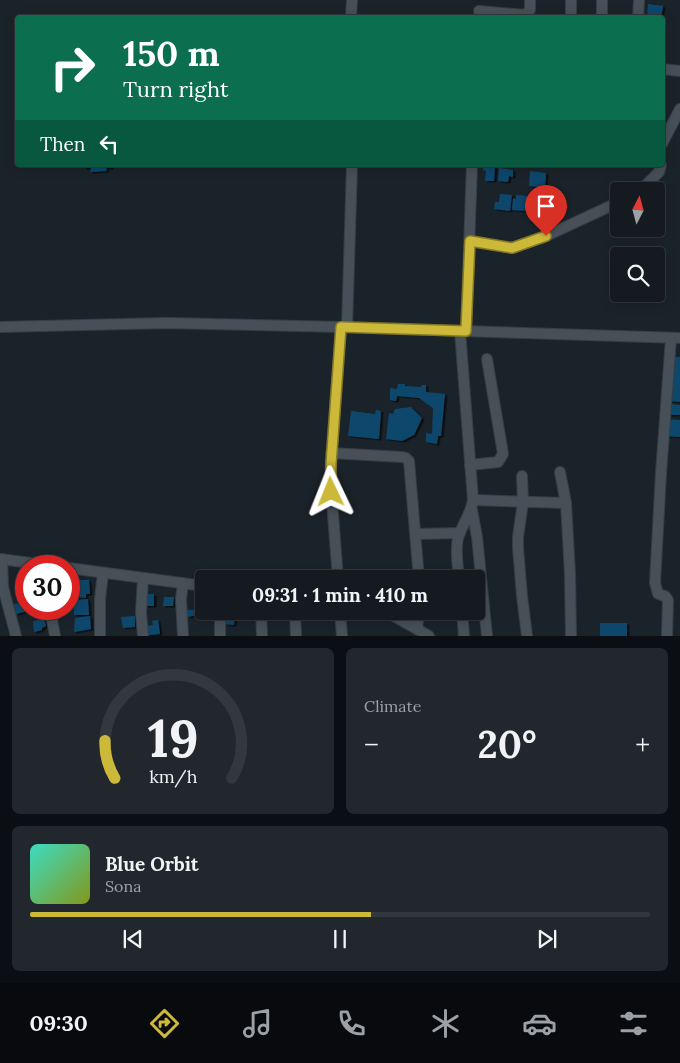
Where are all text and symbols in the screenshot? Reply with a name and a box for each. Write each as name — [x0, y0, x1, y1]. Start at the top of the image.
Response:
text: 150 m — [123, 31, 220, 76]
icon: right — [40, 35, 105, 100]
text: Turn right — [123, 75, 228, 103]
icon: left — [95, 130, 123, 158]
text: Then — [40, 132, 85, 156]
north arrow — [610, 182, 665, 238]
map controls — [610, 182, 665, 302]
pin — [525, 185, 567, 236]
icon: arrive — [532, 192, 560, 220]
button: search — [610, 247, 665, 302]
position arrow — [304, 465, 356, 517]
speed limit sign: 30 — [15, 555, 80, 620]
text: 09:31 · 1 min · 410 m — [252, 583, 428, 607]
text: Climate — [364, 696, 421, 716]
text: 19 — [147, 705, 199, 771]
text: 20° — [478, 720, 536, 768]
text: − — [364, 727, 379, 763]
text: + — [635, 727, 650, 763]
text: km/h — [149, 765, 197, 788]
text: Blue Orbit — [105, 852, 199, 876]
text: Sona — [105, 876, 141, 896]
icon: previous — [119, 925, 147, 953]
icon: pause — [326, 925, 354, 953]
icon: next — [533, 925, 561, 953]
icon: directions — [147, 1006, 182, 1041]
icon: music — [240, 1006, 275, 1041]
icon: phone — [334, 1006, 369, 1041]
icon: climate — [428, 1006, 463, 1041]
icon: car — [522, 1006, 557, 1041]
icon: filters — [616, 1006, 651, 1041]
text: 09:30 — [29, 1009, 88, 1037]

